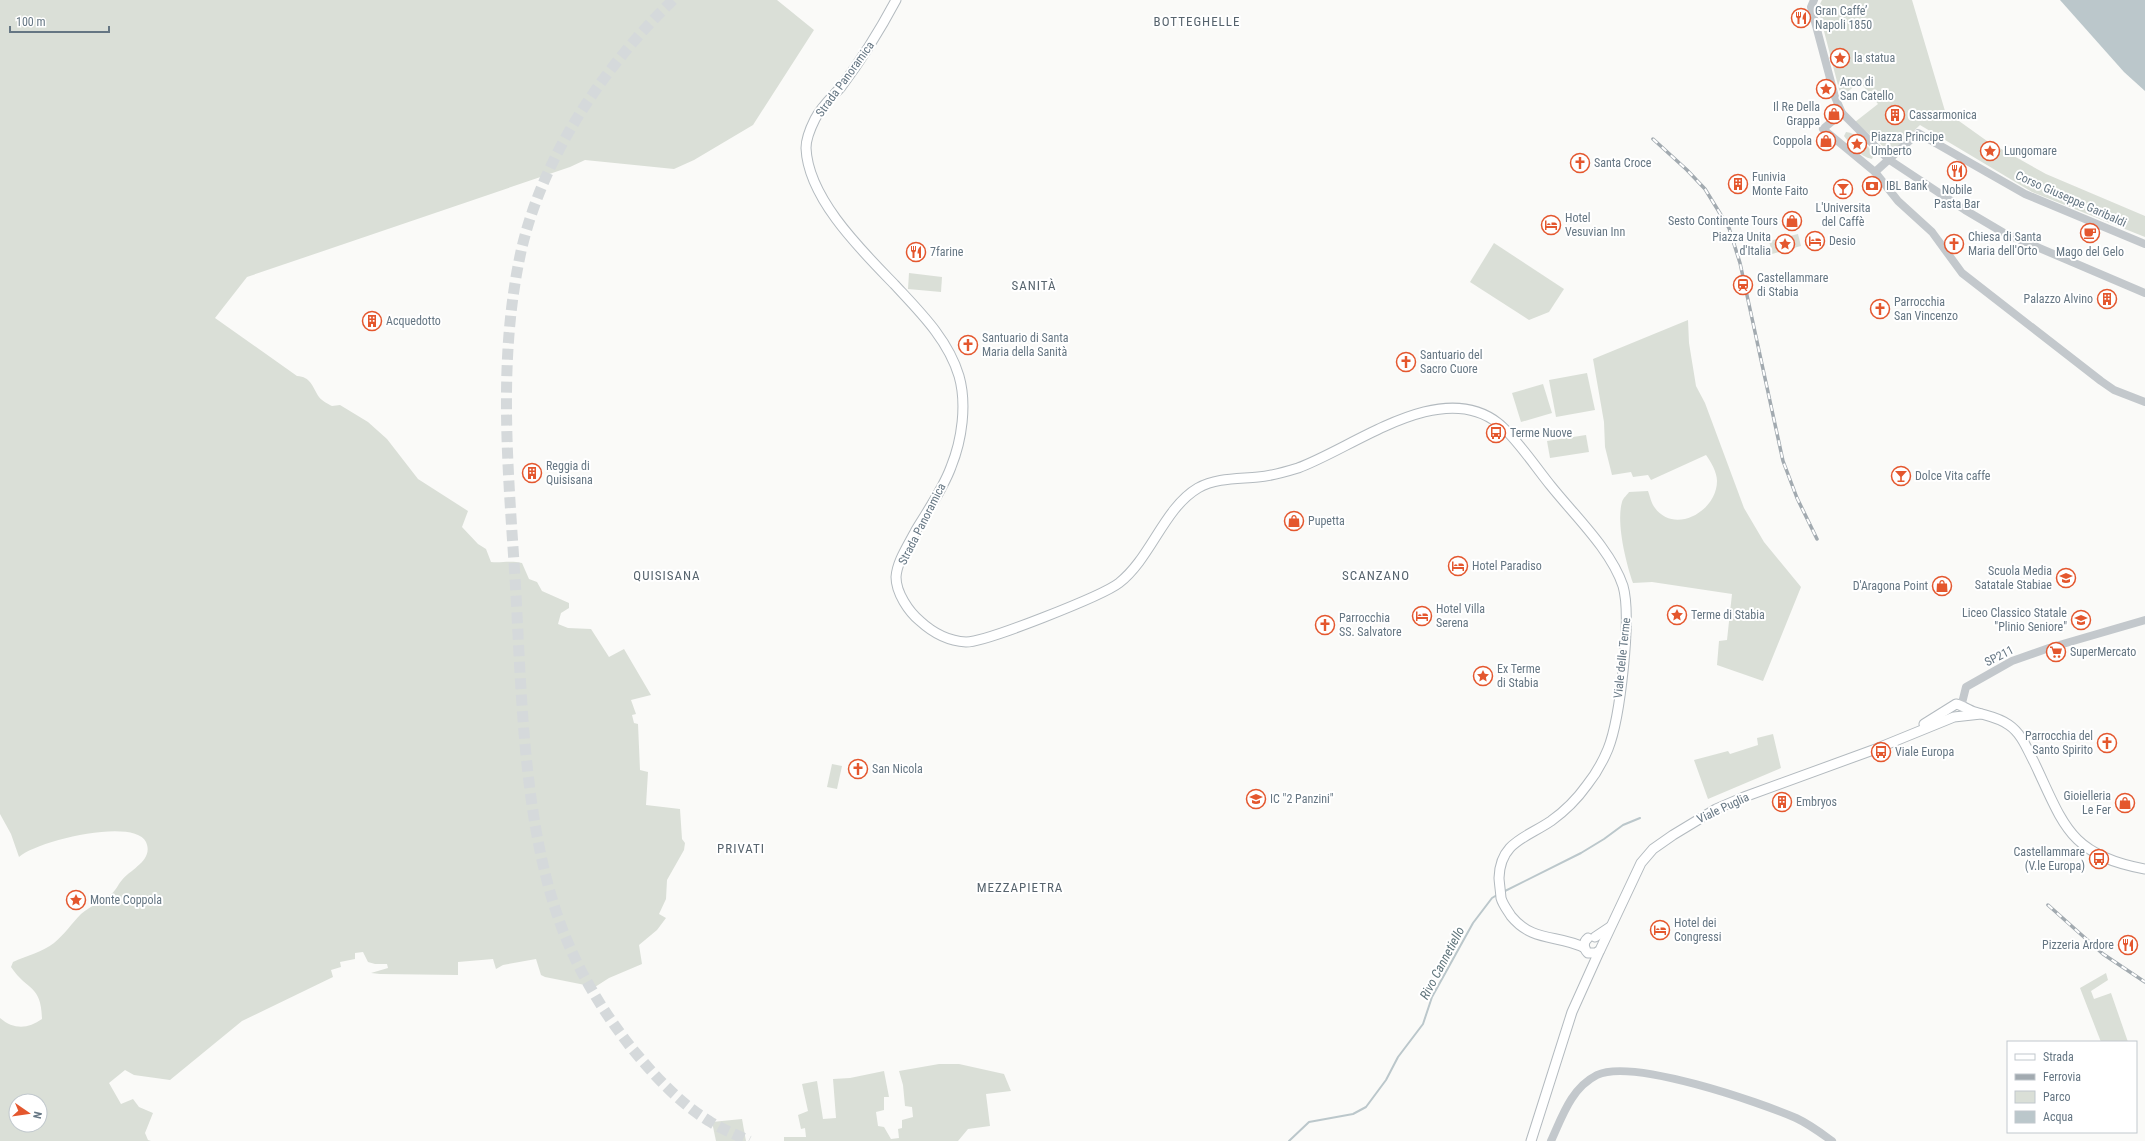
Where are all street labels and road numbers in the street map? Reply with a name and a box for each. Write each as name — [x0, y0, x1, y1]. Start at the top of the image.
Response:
street label: Strada Panoramica — [813, 38, 877, 119]
street label: Corso Giuseppe Garibaldi — [2013, 168, 2129, 230]
street label: Strada Panoramica — [895, 481, 949, 567]
street label: Viale delle Terme — [1611, 617, 1633, 699]
street label: SP211 — [1982, 643, 2016, 669]
street label: Viale Puglia — [1695, 790, 1752, 826]

